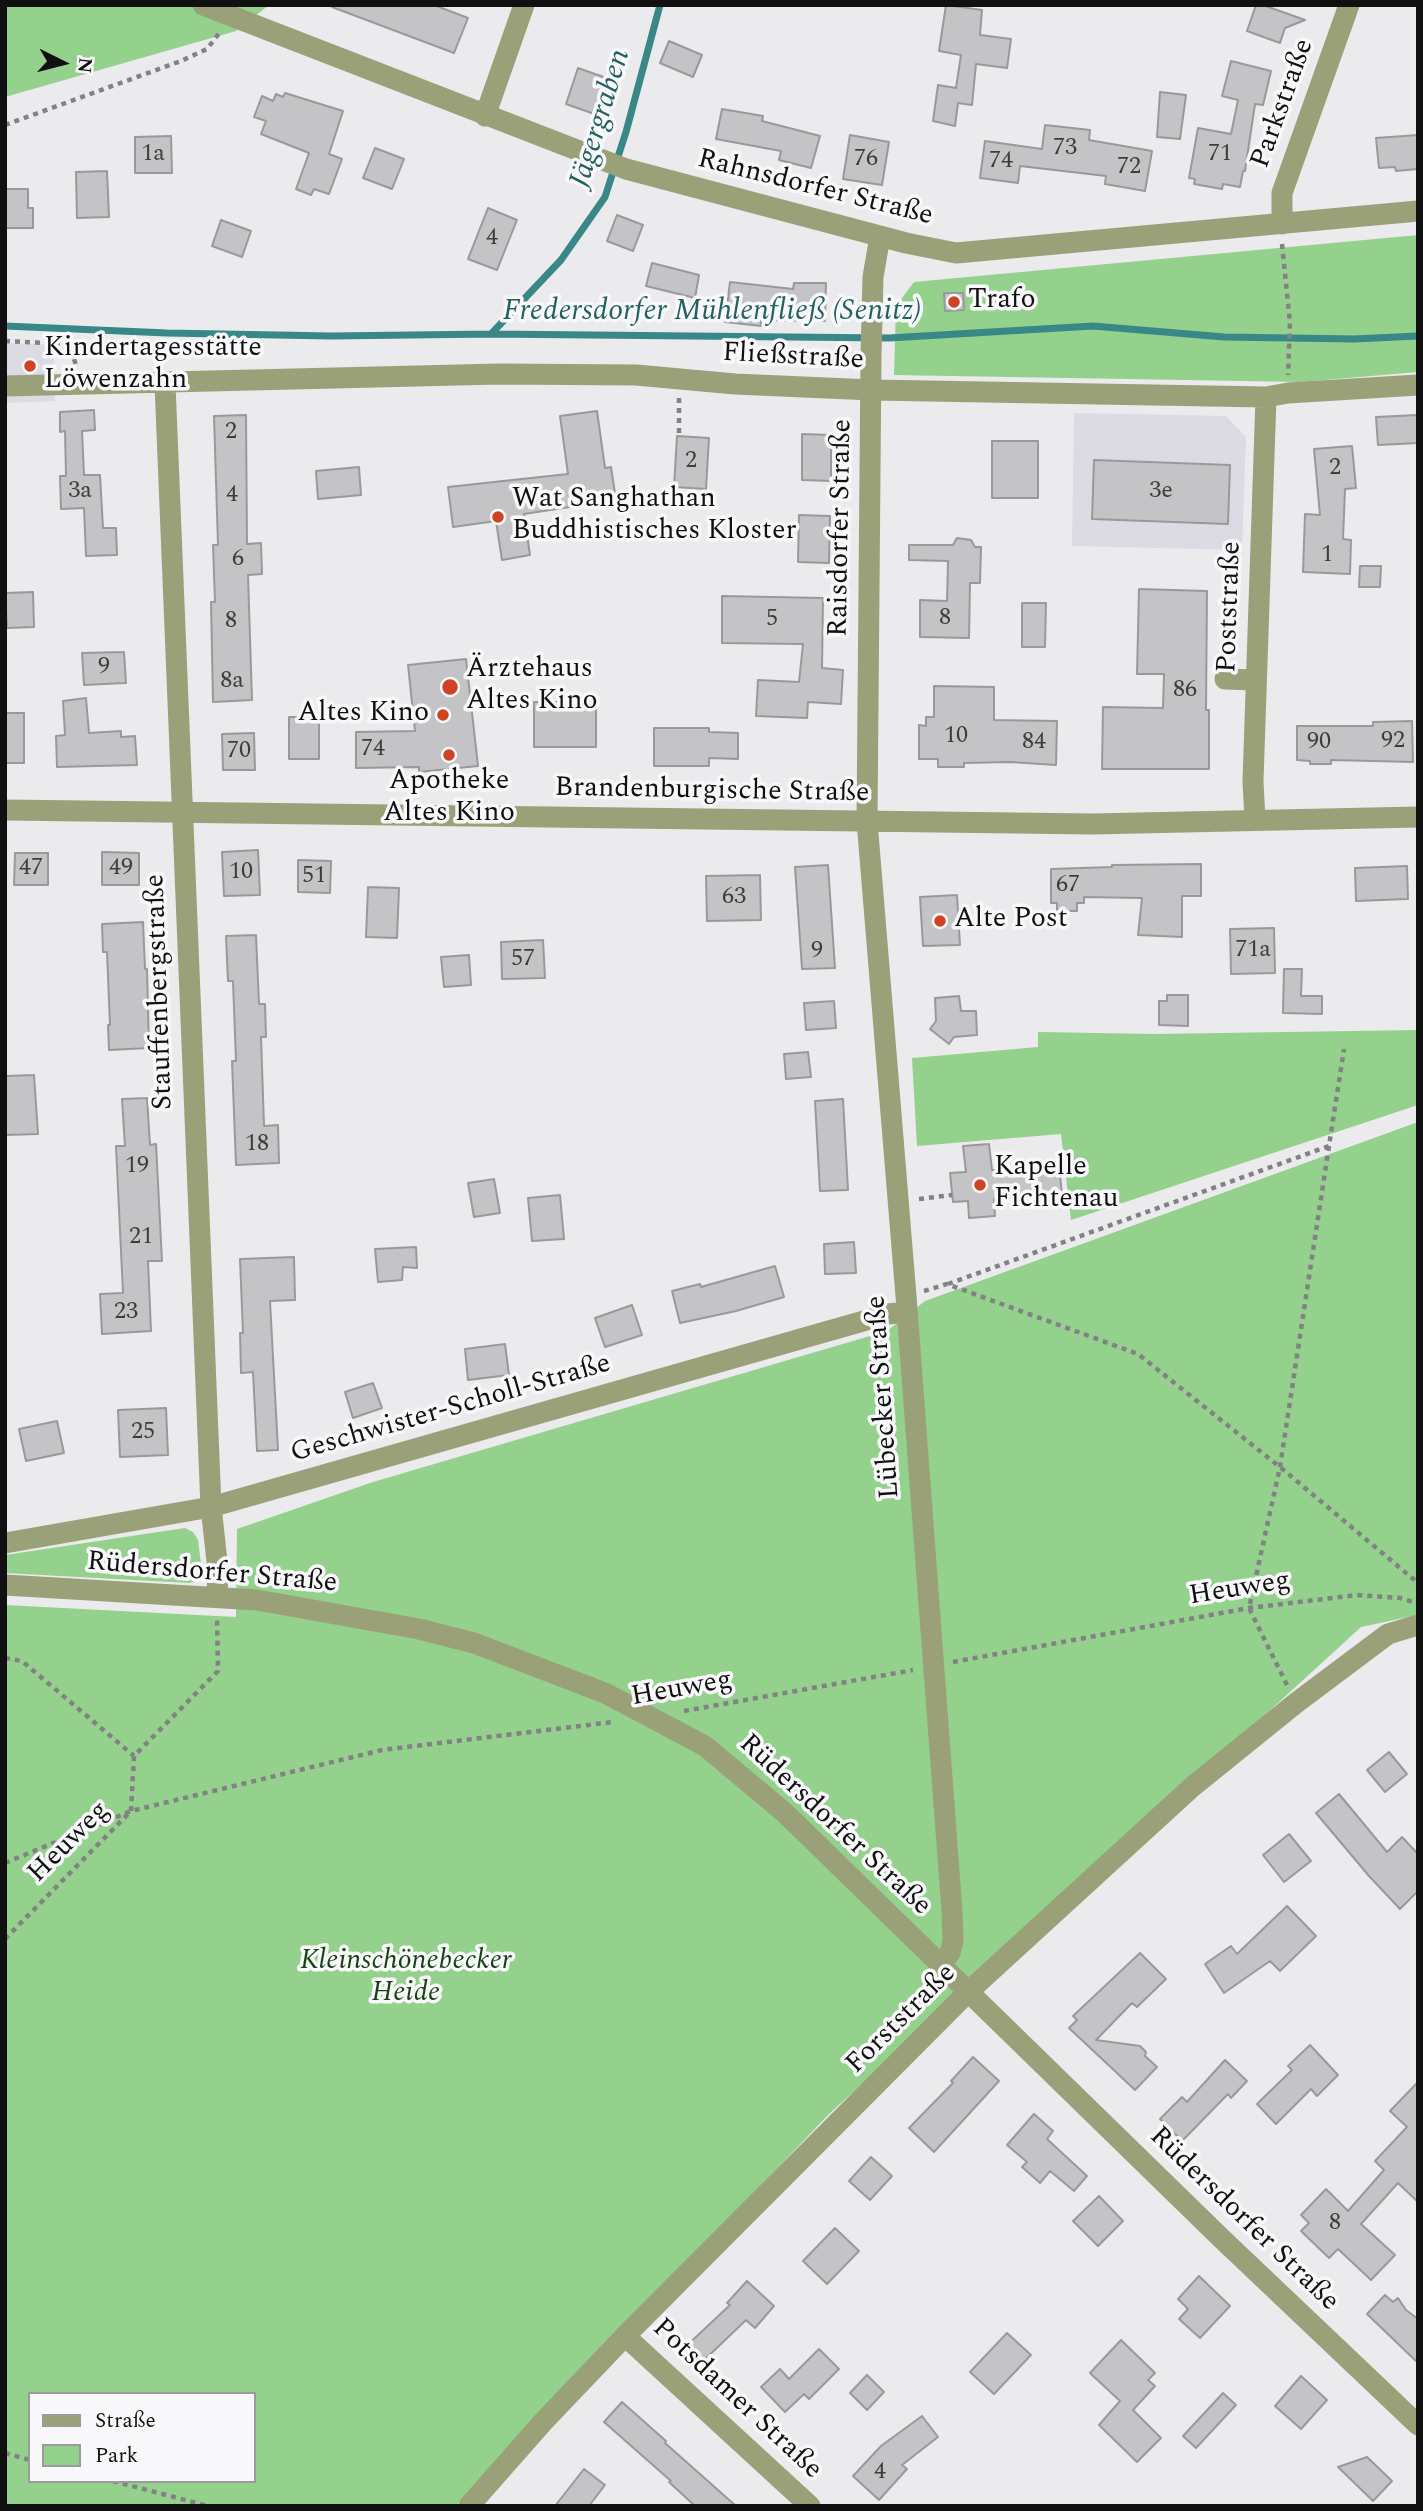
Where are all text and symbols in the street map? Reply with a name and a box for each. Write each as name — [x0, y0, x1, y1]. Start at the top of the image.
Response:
north arrow — [28, 28, 98, 98]
street label: Parkstraße — [1245, 35, 1323, 173]
water label: Jägergraben — [564, 45, 640, 193]
text: N — [69, 56, 100, 74]
house number: 73 — [1053, 135, 1077, 163]
house number: 1a — [141, 141, 165, 169]
house number: 71 — [1208, 141, 1232, 169]
street label: Rahnsdorfer Straße — [694, 144, 936, 234]
house number: 76 — [854, 146, 878, 174]
house number: 74 — [989, 148, 1013, 176]
house number: 72 — [1117, 154, 1141, 182]
house number: 4 — [486, 225, 498, 253]
place label: Trafo — [968, 285, 1036, 319]
marker: Trafo — [946, 294, 962, 310]
water label: Fredersdorfer Mühlenfließ (Senitz) — [503, 295, 921, 331]
place label: Kindertagesstätte Löwenzahn — [44, 333, 262, 399]
street label: Fließstraße — [721, 338, 865, 378]
marker: Kindertagesstätte Löwenzahn — [22, 358, 38, 374]
house number: 2 — [225, 419, 237, 447]
street label: Raisdorfer Straße — [823, 419, 861, 637]
house number: 2 — [685, 448, 697, 476]
house number: 2 — [1329, 455, 1341, 483]
house number: 3a — [68, 478, 92, 506]
house number: 3e — [1149, 478, 1173, 506]
house number: 4 — [226, 482, 238, 510]
place label: Wat Sanghathan Buddhistisches Kloster — [512, 484, 797, 550]
marker: Wat Sanghathan Buddhistisches Kloster — [490, 509, 506, 525]
street label: Poststraße — [1212, 541, 1250, 673]
house number: 1 — [1321, 542, 1333, 570]
house number: 6 — [232, 546, 244, 574]
house number: 8 — [939, 605, 951, 633]
house number: 5 — [766, 606, 778, 634]
house number: 8 — [225, 608, 237, 636]
house number: 9 — [98, 654, 110, 682]
place label: Ärztehaus Altes Kino — [466, 654, 598, 720]
house number: 8a — [220, 668, 244, 696]
marker: Ärztehaus Altes Kino — [440, 677, 460, 697]
house number: 86 — [1173, 677, 1197, 705]
place label: Altes Kino — [297, 698, 429, 732]
marker: Altes Kino — [435, 707, 451, 723]
house number: 10 — [944, 723, 968, 751]
house number: 92 — [1381, 728, 1405, 756]
house number: 84 — [1022, 729, 1046, 757]
house number: 90 — [1307, 729, 1331, 757]
house number: 74 — [361, 736, 385, 764]
house number: 70 — [227, 738, 251, 766]
marker: Apotheke Altes Kino — [441, 747, 457, 763]
place label: Apotheke Altes Kino — [383, 766, 515, 832]
street label: Brandenburgische Straße — [554, 772, 870, 812]
house number: 47 — [19, 855, 43, 883]
house number: 49 — [109, 855, 133, 883]
house number: 10 — [229, 859, 253, 887]
house number: 51 — [302, 863, 326, 891]
house number: 67 — [1056, 872, 1080, 900]
street label: Stauffenbergstraße — [140, 873, 182, 1111]
house number: 63 — [722, 884, 746, 912]
place label: Alte Post — [954, 904, 1068, 938]
marker: Alte Post — [932, 913, 948, 929]
house number: 71a — [1235, 937, 1271, 965]
house number: 9 — [811, 938, 823, 966]
house number: 57 — [511, 946, 535, 974]
house number: 18 — [245, 1131, 269, 1159]
place label: Kapelle Fichtenau — [994, 1152, 1118, 1218]
house number: 19 — [125, 1153, 149, 1181]
marker: Kapelle Fichtenau — [972, 1177, 988, 1193]
house number: 21 — [129, 1224, 153, 1252]
street label: Lübecker Straße — [861, 1294, 909, 1500]
house number: 23 — [114, 1299, 138, 1327]
street label: Geschwister-Scholl-Straße — [287, 1348, 615, 1472]
house number: 25 — [131, 1419, 155, 1447]
street label: Rüdersdorfer Straße — [86, 1546, 338, 1602]
street label: Heuweg — [1187, 1565, 1293, 1615]
street label: Heuweg — [629, 1665, 735, 1715]
street label: Rüdersdorfer Straße — [731, 1728, 937, 1924]
street label: Heuweg — [22, 1795, 118, 1891]
park label: Kleinschönebecker Heide — [300, 1946, 512, 2012]
street label: Forststraße — [840, 1958, 964, 2082]
street label: Rüdersdorfer Straße — [1141, 2121, 1345, 2319]
house number: 8 — [1329, 2210, 1341, 2238]
street label: Potsdamer Straße — [644, 2313, 828, 2487]
legend — [28, 2392, 256, 2483]
text: Straße — [95, 2405, 156, 2437]
text: Park — [95, 2440, 138, 2472]
house number: 4 — [874, 2459, 886, 2487]

